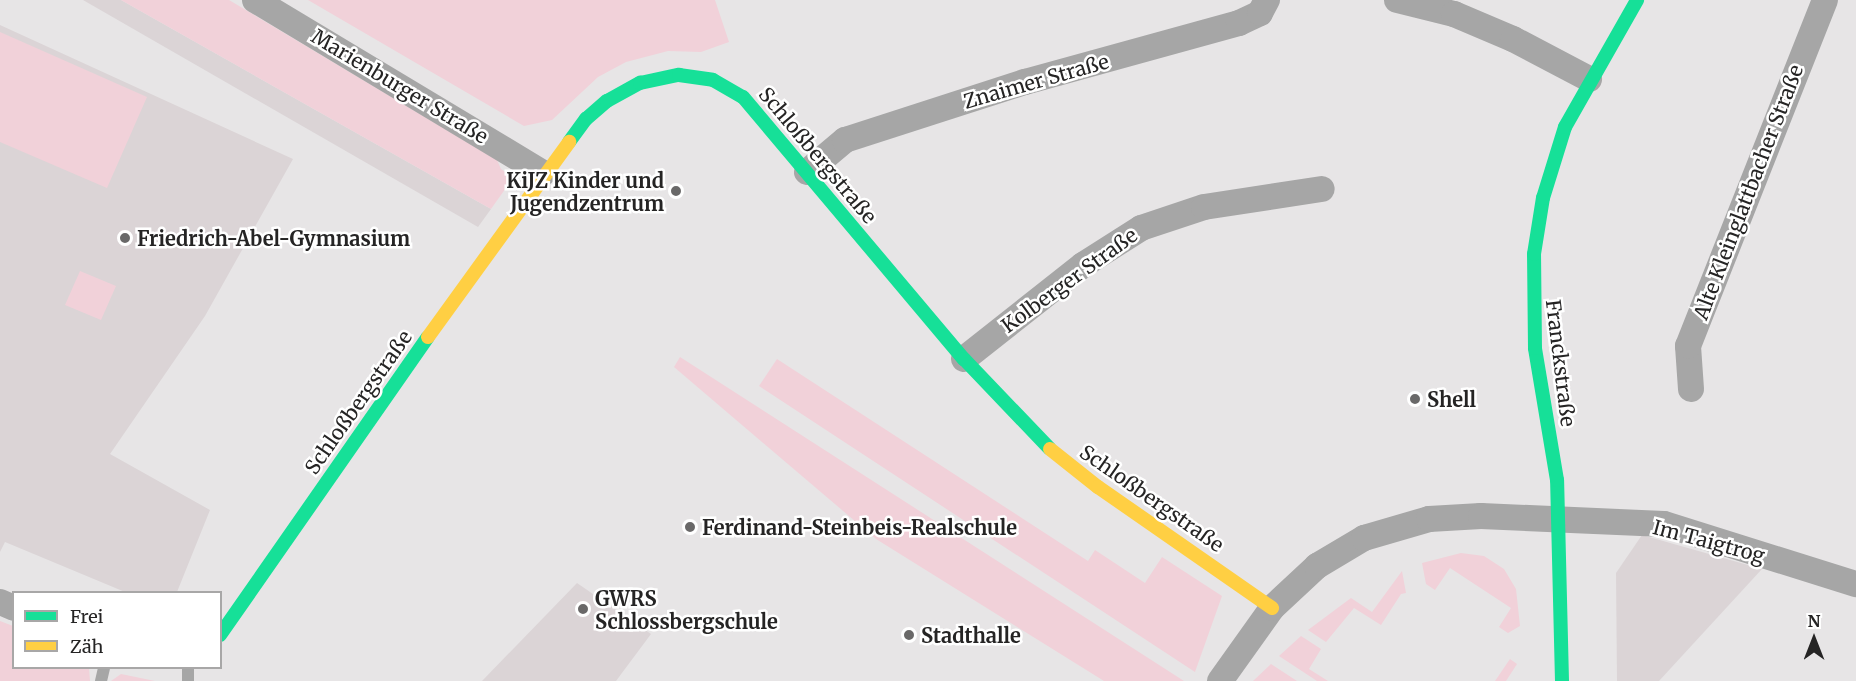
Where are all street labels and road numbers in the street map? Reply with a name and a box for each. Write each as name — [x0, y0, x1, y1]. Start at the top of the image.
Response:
street label: Marienburger Straße — [307, 24, 493, 148]
street label: Znaimer Straße — [961, 49, 1111, 113]
street label: Alte Kleinglattbacher Straße — [1688, 61, 1808, 323]
street label: Schloßbergstraße — [754, 82, 882, 228]
street label: Kolberger Straße — [996, 223, 1142, 337]
street label: Franckstraße — [1541, 298, 1581, 428]
street label: Schloßbergstraße — [299, 325, 417, 479]
street label: Schloßbergstraße — [1075, 439, 1229, 557]
street label: Im Taigtrog — [1650, 515, 1768, 567]

